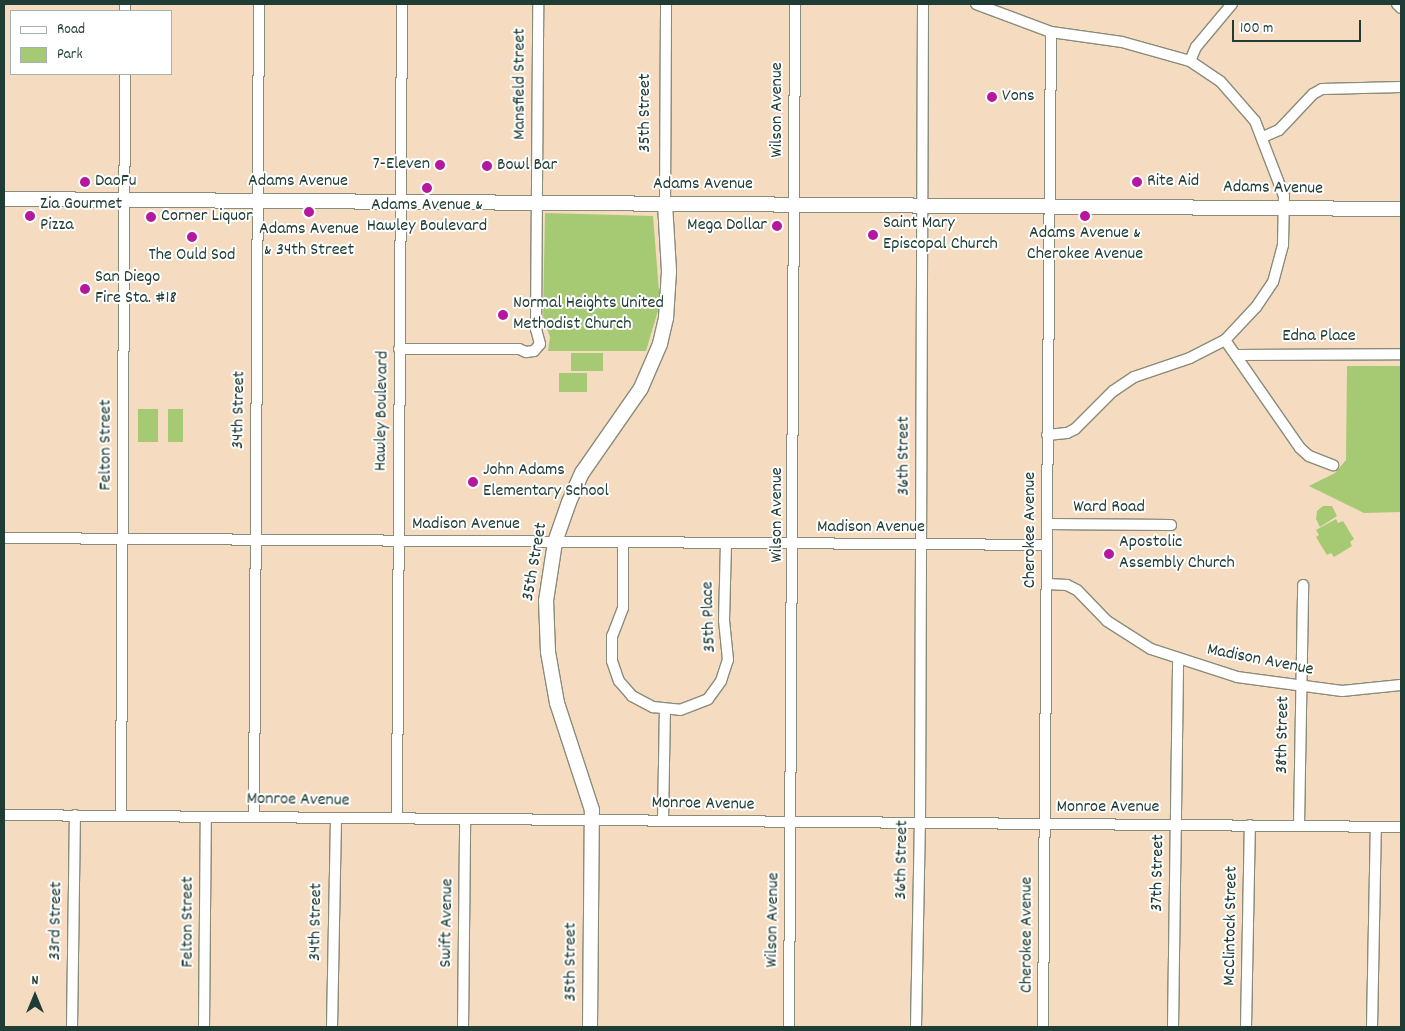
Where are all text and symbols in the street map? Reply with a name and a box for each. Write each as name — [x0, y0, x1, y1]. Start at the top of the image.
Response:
legend — [10, 10, 172, 75]
scale bar — [1235, 10, 1364, 42]
text: 100 m — [1240, 18, 1273, 40]
text: Road — [57, 19, 85, 41]
street label: Mansfield Street — [510, 28, 532, 140]
text: Park — [57, 44, 83, 66]
street label: Wilson Avenue — [767, 62, 789, 158]
street label: 35th Street — [635, 73, 657, 153]
place label: Vons — [1002, 86, 1035, 108]
marker: Vons — [986, 91, 998, 103]
place label: 7-Eleven — [373, 154, 430, 176]
place label: Bowl Bar — [497, 155, 557, 177]
marker: 7-Eleven — [434, 159, 446, 171]
marker: Bowl Bar — [481, 160, 493, 172]
place label: DaoFu — [95, 171, 137, 193]
street label: Adams Avenue — [248, 171, 348, 193]
place label: Rite Aid — [1147, 171, 1199, 193]
street label: Adams Avenue — [653, 174, 753, 196]
marker: DaoFu — [79, 176, 91, 188]
marker: Rite Aid — [1131, 176, 1143, 188]
street label: Adams Avenue — [1223, 177, 1323, 201]
marker: Adams Avenue & Hawley Boulevard — [421, 182, 433, 194]
place label: Zia Gourmet Pizza — [40, 195, 122, 238]
place label: Adams Avenue & Hawley Boulevard — [367, 196, 487, 238]
place label: Corner Liquor — [161, 206, 253, 228]
marker: Adams Avenue & 34th Street — [303, 206, 315, 218]
marker: Zia Gourmet Pizza — [24, 210, 36, 222]
marker: Adams Avenue & Cherokee Avenue — [1079, 210, 1091, 222]
marker: Corner Liquor — [145, 211, 157, 223]
place label: Saint Mary Episcopal Church — [883, 214, 998, 256]
place label: Mega Dollar — [687, 215, 767, 237]
place label: Adams Avenue & 34th Street — [259, 220, 359, 262]
marker: Mega Dollar — [771, 220, 783, 232]
place label: Adams Avenue & Cherokee Avenue — [1027, 224, 1143, 266]
marker: Saint Mary Episcopal Church — [867, 229, 879, 241]
marker: The Ould Sod — [186, 231, 198, 243]
place label: The Ould Sod — [149, 245, 235, 267]
place label: San Diego Fire Sta. #18 — [95, 268, 177, 310]
marker: San Diego Fire Sta. #18 — [79, 283, 91, 295]
place label: Normal Heights United Methodist Church — [513, 294, 664, 336]
marker: Normal Heights United Methodist Church — [497, 309, 509, 321]
street label: Edna Place — [1282, 326, 1356, 348]
street label: Hawley Boulevard — [371, 351, 395, 471]
street label: 34th Street — [229, 371, 251, 449]
street label: Felton Street — [96, 399, 118, 491]
street label: 36th Street — [894, 416, 916, 496]
place label: John Adams Elementary School — [483, 461, 609, 504]
street label: Wilson Avenue — [767, 467, 789, 563]
street label: Cherokee Avenue — [1020, 472, 1042, 588]
marker: John Adams Elementary School — [467, 476, 479, 488]
street label: Ward Road — [1073, 497, 1145, 519]
street label: Madison Avenue — [412, 514, 520, 536]
street label: Madison Avenue — [817, 517, 925, 539]
street label: 35th Street — [518, 521, 554, 603]
place label: Apostolic Assembly Church — [1119, 533, 1235, 576]
marker: Apostolic Assembly Church — [1103, 548, 1115, 560]
street label: 35th Place — [698, 581, 722, 653]
street label: Madison Avenue — [1205, 640, 1315, 682]
street label: 38th Street — [1273, 696, 1295, 774]
street label: Monroe Avenue — [246, 789, 350, 813]
street label: Monroe Avenue — [651, 793, 755, 817]
street label: Monroe Avenue — [1057, 797, 1159, 819]
street label: 36th Street — [892, 820, 914, 900]
street label: 37th Street — [1148, 834, 1170, 912]
street label: McClintock Street — [1220, 866, 1244, 986]
street label: Wilson Avenue — [762, 872, 786, 968]
street label: Felton Street — [178, 876, 200, 968]
street label: Cherokee Avenue — [1017, 877, 1039, 993]
street label: Swift Avenue — [436, 878, 460, 968]
street label: 33rd Street — [46, 881, 68, 961]
street label: 34th Street — [306, 883, 328, 961]
street label: 35th Street — [561, 922, 583, 1002]
north arrow — [10, 971, 60, 1021]
text: N — [32, 971, 38, 991]

